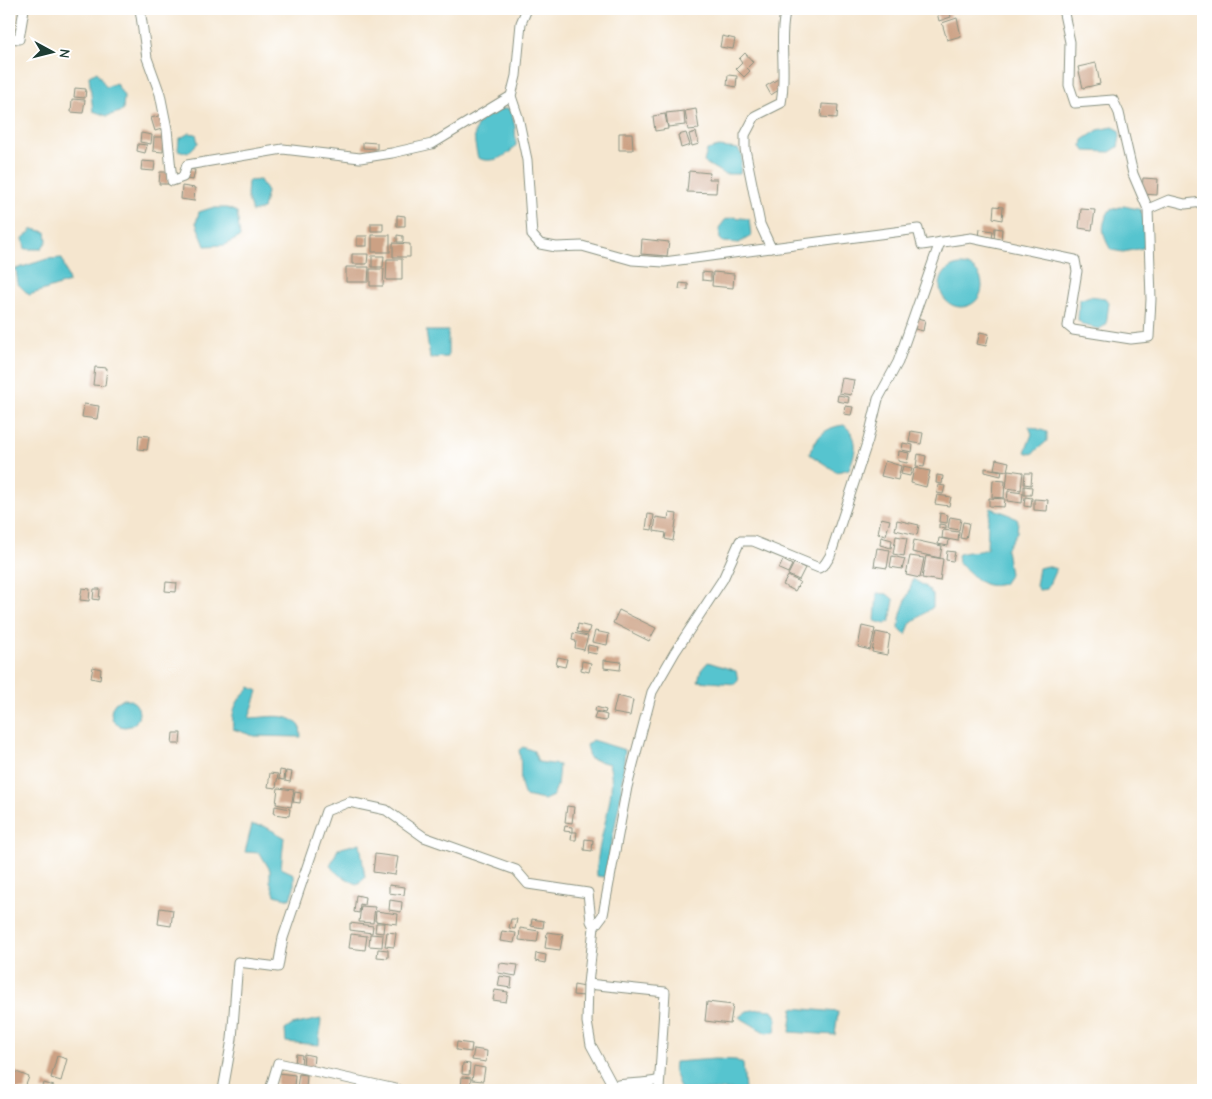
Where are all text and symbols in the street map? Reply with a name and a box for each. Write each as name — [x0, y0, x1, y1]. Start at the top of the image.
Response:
north arrow — [28, 28, 78, 78]
text: N — [55, 48, 73, 59]

